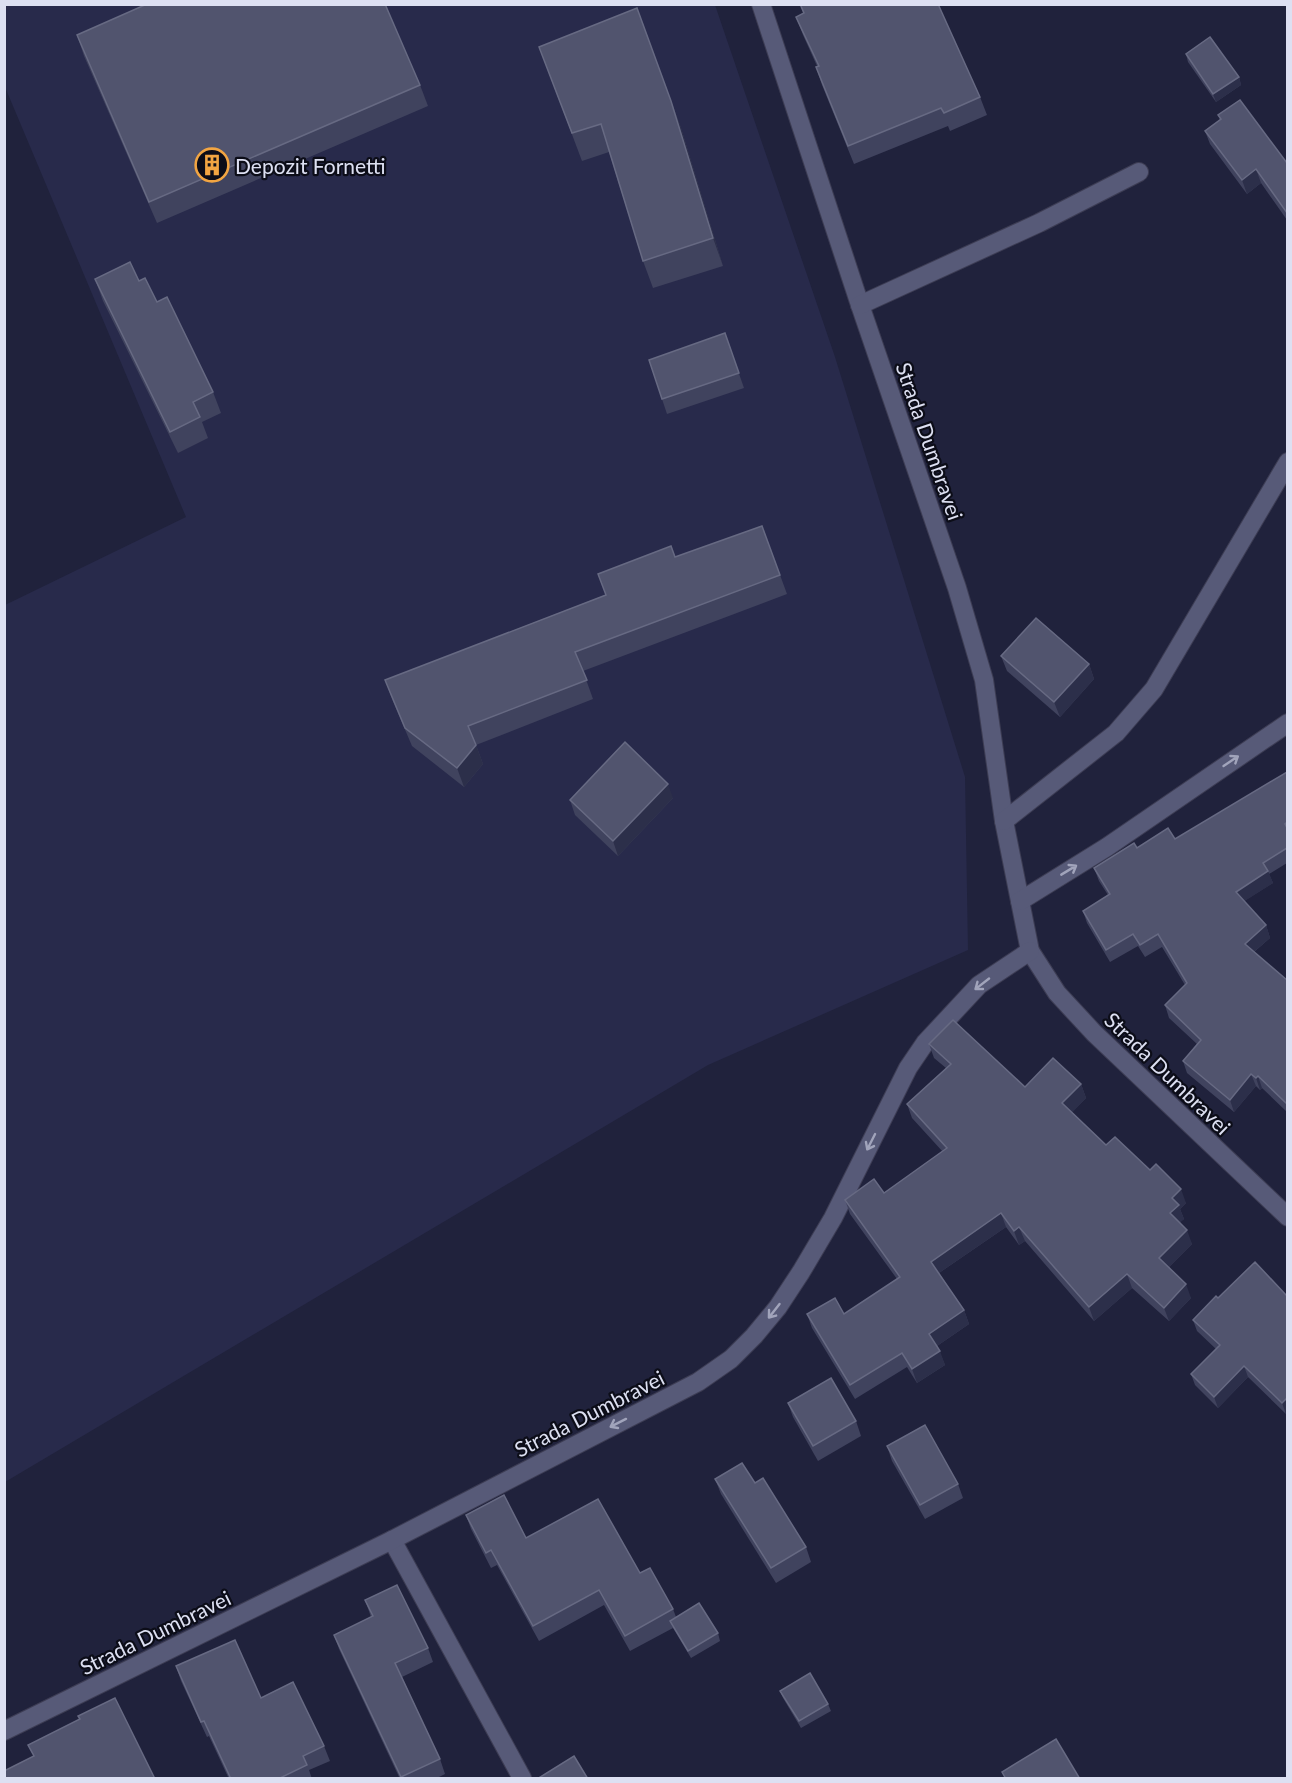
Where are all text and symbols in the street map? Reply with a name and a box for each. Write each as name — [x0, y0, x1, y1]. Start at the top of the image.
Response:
building icon: Depozit Fornetti — [194, 147, 230, 183]
place label: Depozit Fornetti — [235, 153, 386, 178]
street label: Strada Dumbravei — [891, 359, 969, 523]
one-way arrow — [1222, 755, 1239, 767]
one-way arrow — [1060, 864, 1077, 876]
one-way arrow — [974, 978, 990, 991]
street label: Strada Dumbravei — [1100, 1007, 1236, 1139]
one-way arrow — [865, 1133, 876, 1151]
one-way arrow — [768, 1303, 781, 1319]
street label: Strada Dumbravei — [510, 1364, 668, 1462]
one-way arrow — [609, 1418, 627, 1430]
street label: Strada Dumbravei — [75, 1585, 235, 1679]

